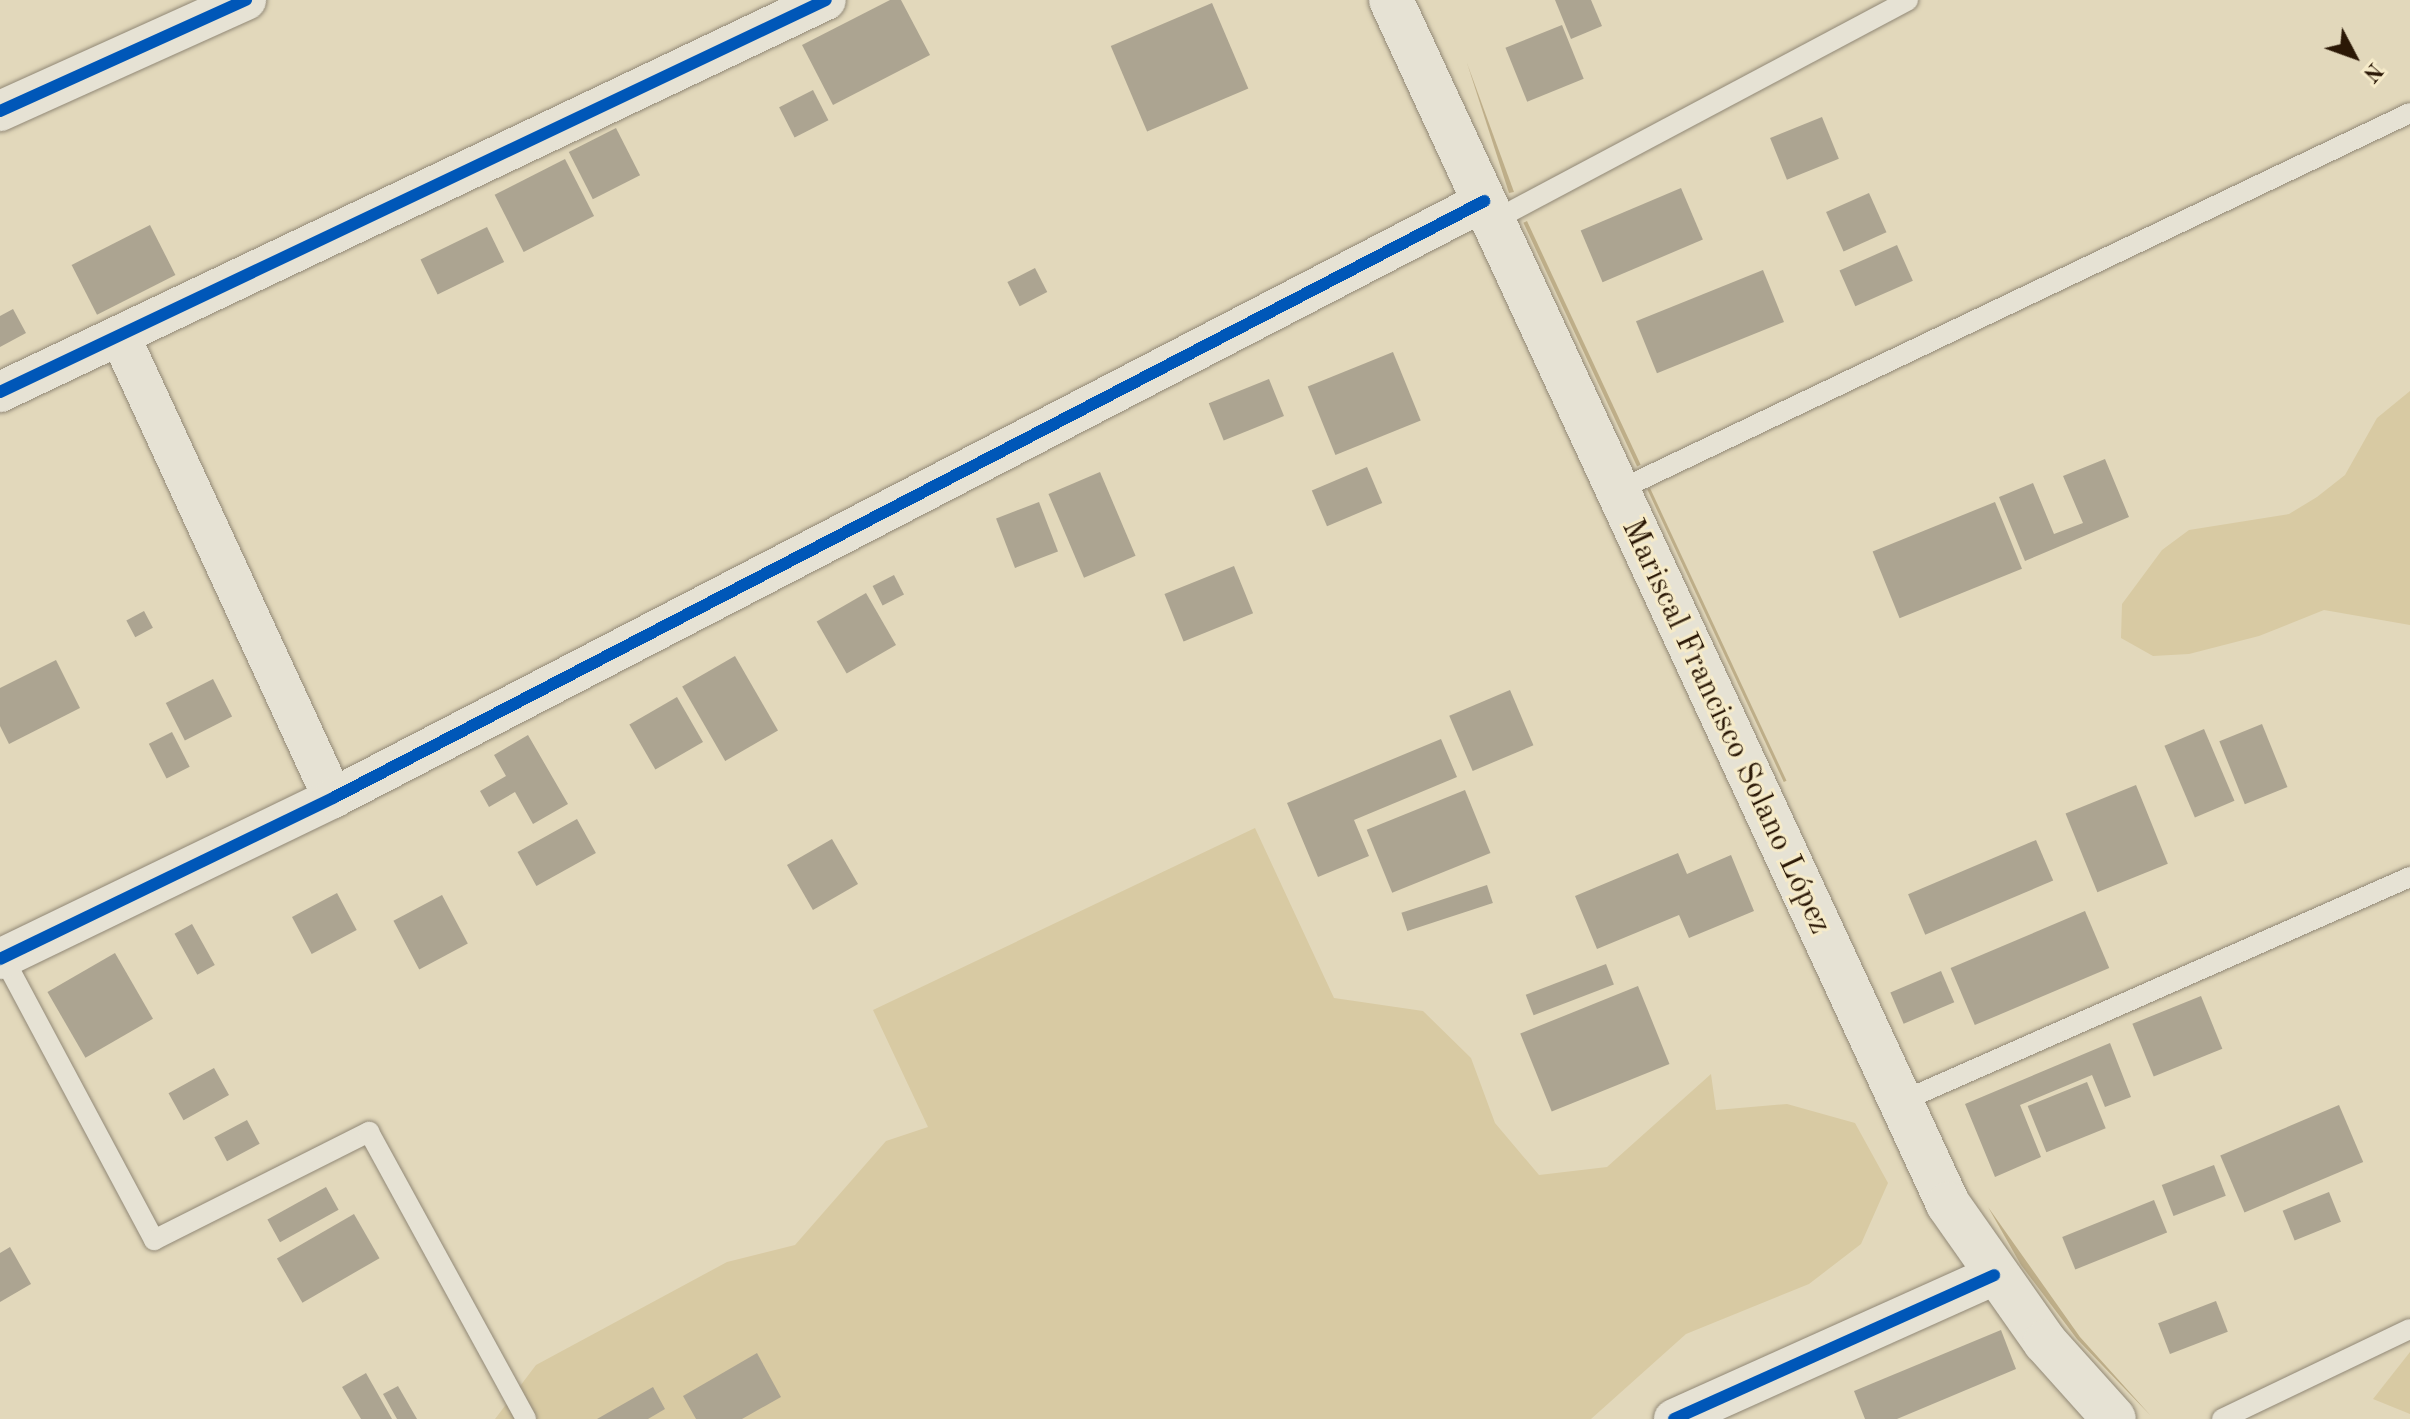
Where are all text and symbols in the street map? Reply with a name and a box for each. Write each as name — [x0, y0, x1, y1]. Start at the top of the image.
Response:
north arrow — [2314, 16, 2394, 96]
text: N — [2358, 58, 2386, 85]
street label: Mariscal Francisco Solano López — [1612, 513, 1838, 941]

